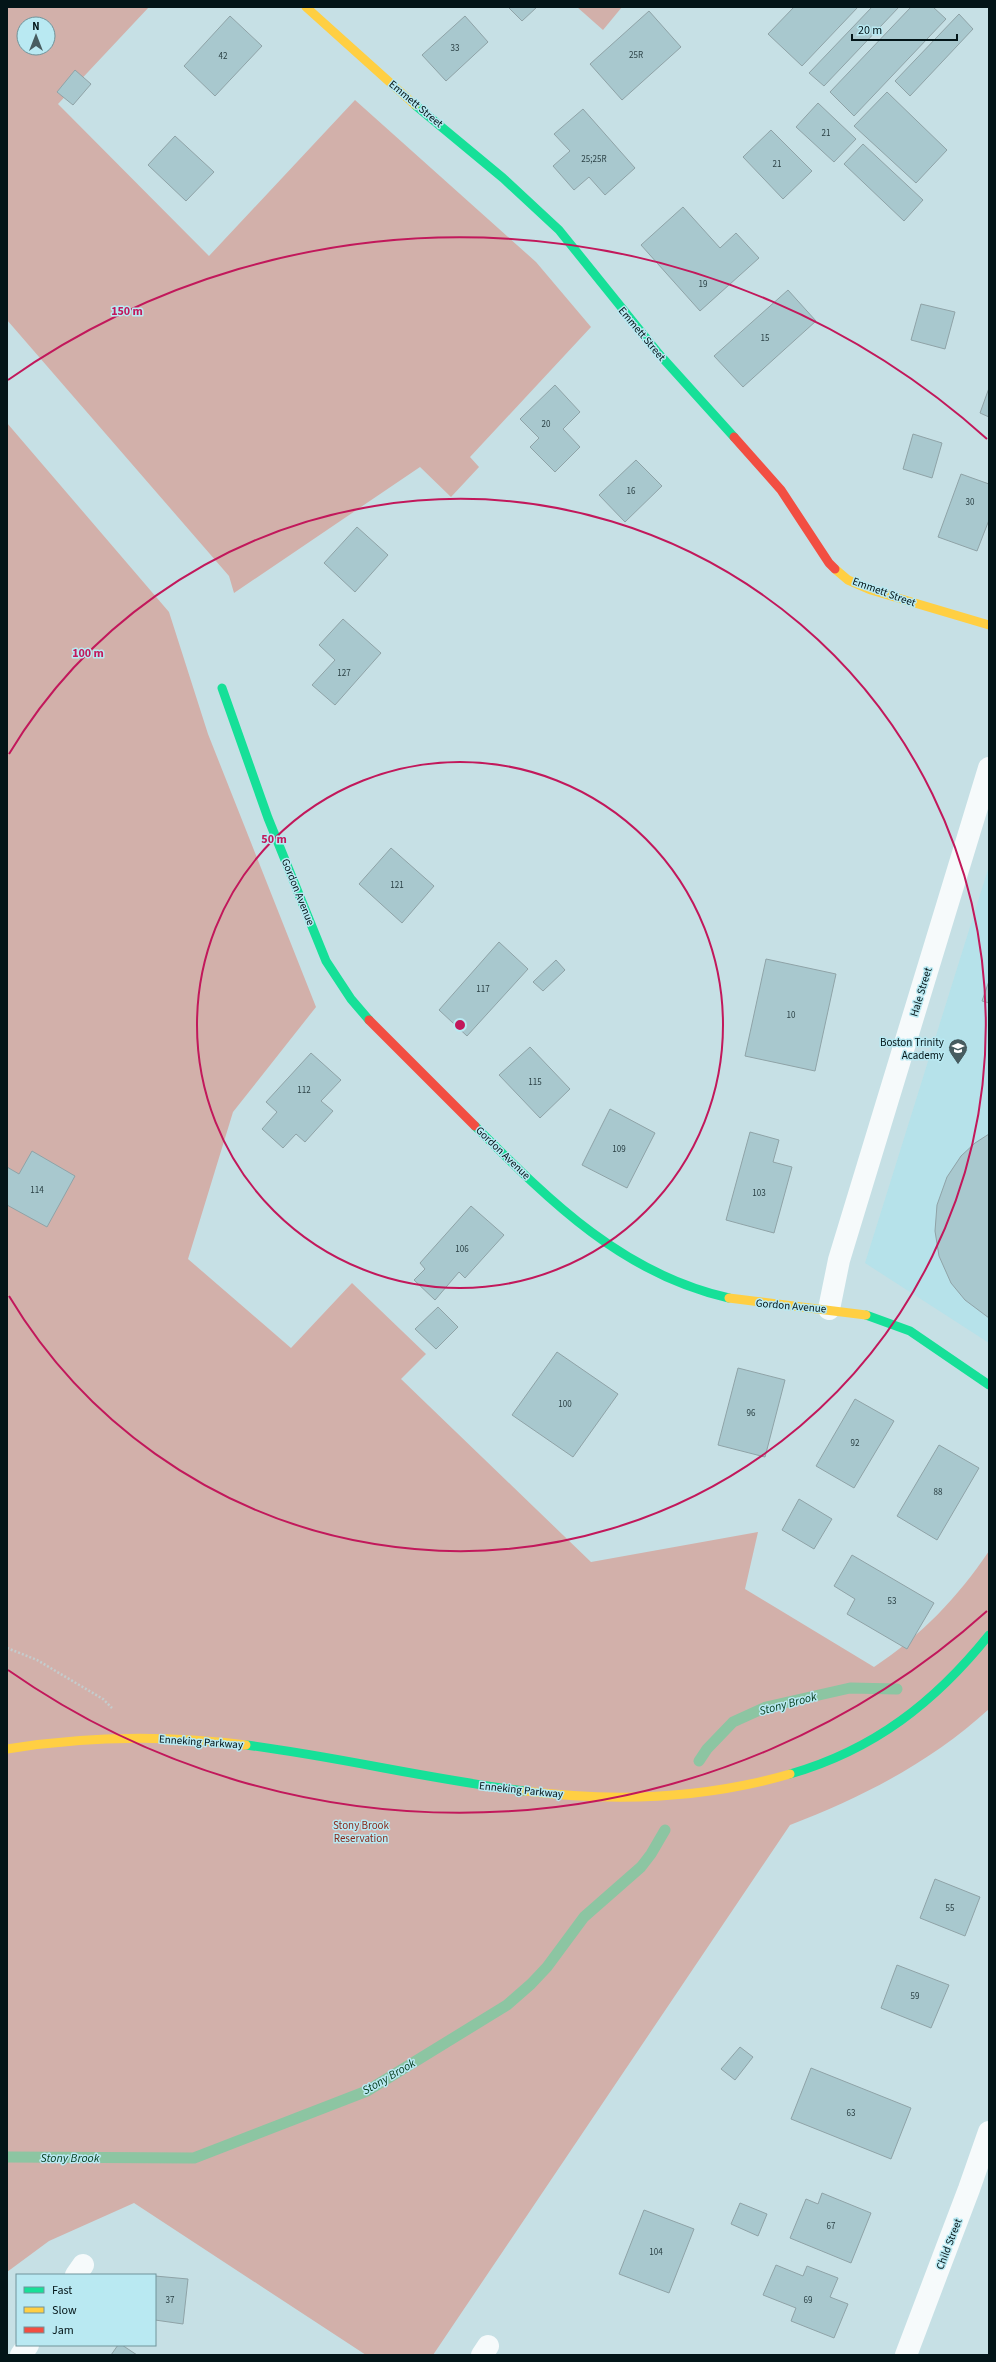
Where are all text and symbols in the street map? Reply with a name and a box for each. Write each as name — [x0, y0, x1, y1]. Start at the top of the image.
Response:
north arrow — [16, 16, 56, 56]
scale bar — [852, 16, 957, 42]
text: N — [32, 19, 40, 34]
text: 20 m — [858, 22, 882, 39]
house number: 33 — [451, 42, 460, 55]
house number: 25R — [629, 49, 643, 62]
house number: 42 — [219, 50, 228, 63]
street label: Emmett Street — [386, 77, 446, 131]
house number: 21 — [822, 127, 830, 140]
house number: 25;25R — [581, 153, 607, 166]
house number: 21 — [773, 158, 781, 171]
house number: 19 — [699, 278, 708, 291]
text: 150 m — [111, 303, 143, 320]
street label: Emmett Street — [615, 304, 669, 364]
house number: 15 — [761, 332, 770, 345]
house number: 20 — [542, 418, 551, 431]
house number: 16 — [627, 485, 636, 498]
house number: 30 — [966, 496, 975, 509]
street label: Emmett Street — [850, 574, 918, 610]
text: 100 m — [72, 645, 104, 662]
house number: 127 — [337, 667, 351, 680]
text: 50 m — [261, 831, 287, 848]
street label: Gordon Avenue — [278, 856, 318, 928]
house number: 121 — [390, 879, 404, 892]
street label: Hale Street — [906, 965, 936, 1018]
house number: 117 — [476, 983, 490, 996]
house number: 10 — [787, 1009, 796, 1022]
centre of rings — [453, 1018, 467, 1032]
place label: Boston Trinity Academy — [880, 1035, 944, 1063]
school or university icon: Boston Trinity Academy — [947, 1037, 969, 1065]
house number: 115 — [528, 1076, 542, 1089]
house number: 112 — [297, 1084, 311, 1097]
street label: Gordon Avenue — [472, 1123, 534, 1183]
house number: 109 — [612, 1143, 626, 1156]
house number: 114 — [30, 1184, 44, 1197]
house number: 103 — [752, 1187, 766, 1200]
house number: 106 — [455, 1243, 469, 1256]
street label: Gordon Avenue — [755, 1295, 827, 1317]
house number: 100 — [558, 1398, 572, 1411]
house number: 96 — [747, 1407, 756, 1420]
house number: 92 — [851, 1437, 860, 1450]
house number: 88 — [934, 1486, 943, 1499]
house number: 53 — [888, 1595, 897, 1608]
water label: Stony Brook — [757, 1688, 819, 1720]
street label: Enneking Parkway — [158, 1732, 244, 1752]
street label: Enneking Parkway — [478, 1778, 564, 1802]
park label: Stony Brook Reservation — [333, 1818, 390, 1846]
house number: 55 — [946, 1902, 955, 1915]
house number: 59 — [911, 1990, 920, 2003]
water label: Stony Brook — [359, 2055, 419, 2099]
house number: 63 — [847, 2107, 856, 2120]
water label: Stony Brook — [41, 2150, 100, 2167]
street label: Child Street — [932, 2216, 966, 2272]
house number: 67 — [827, 2220, 836, 2233]
house number: 104 — [649, 2246, 663, 2259]
legend — [16, 2274, 156, 2346]
text: Fast — [52, 2282, 72, 2299]
house number: 37 — [166, 2294, 175, 2307]
house number: 69 — [804, 2294, 813, 2307]
text: Slow — [52, 2302, 77, 2319]
text: Jam — [52, 2322, 74, 2339]

